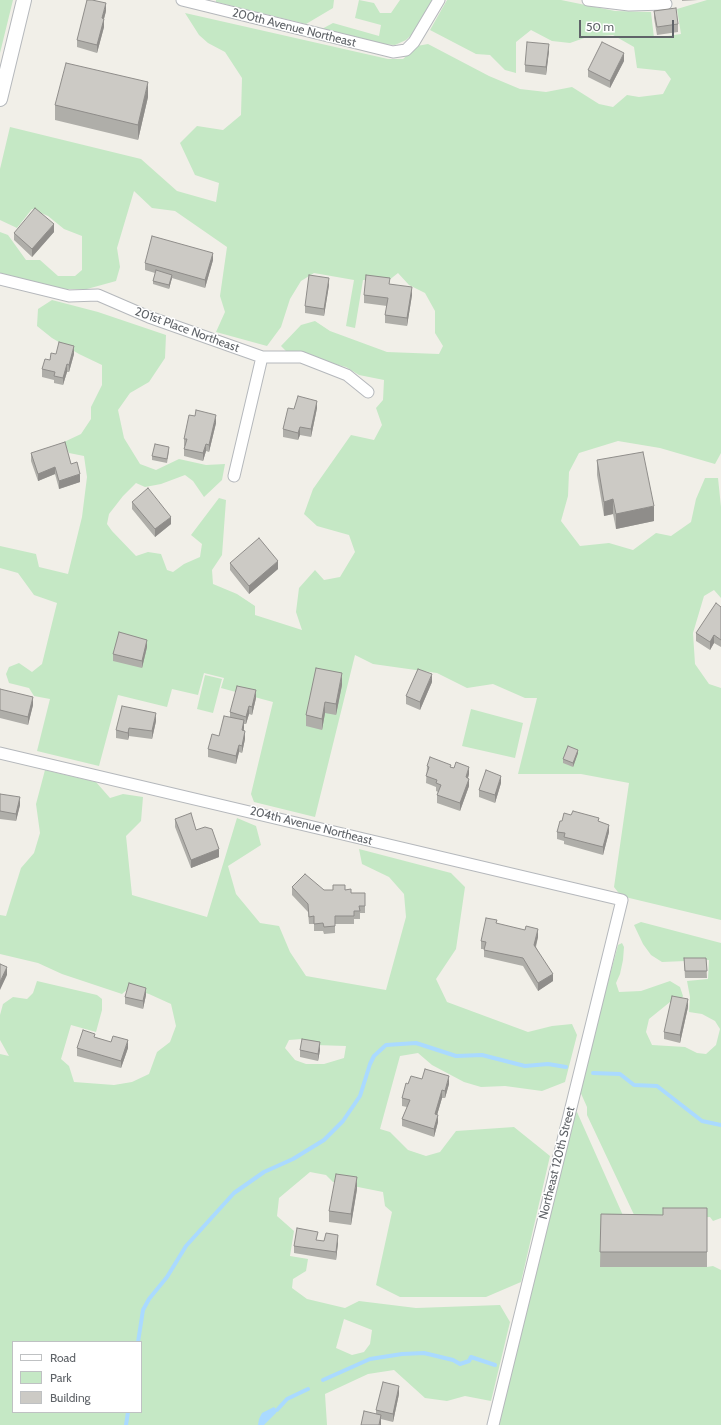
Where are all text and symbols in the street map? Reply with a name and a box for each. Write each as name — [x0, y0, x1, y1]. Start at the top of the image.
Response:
street label: 200th Avenue Northeast — [231, 6, 357, 50]
scale bar — [581, 12, 676, 38]
text: 50 m — [586, 19, 614, 34]
street label: 201st Place Northeast — [133, 304, 241, 356]
street label: 204th Avenue Northeast — [248, 804, 374, 848]
street label: Northeast 120th Street — [536, 1105, 578, 1221]
legend — [12, 1341, 142, 1413]
text: Road — [50, 1350, 76, 1365]
text: Park — [50, 1370, 72, 1385]
text: Building — [50, 1390, 91, 1405]

